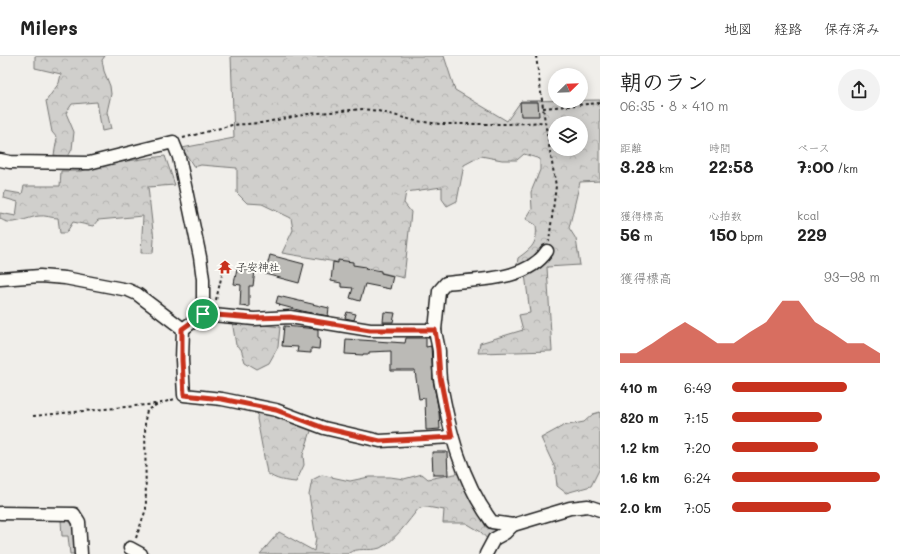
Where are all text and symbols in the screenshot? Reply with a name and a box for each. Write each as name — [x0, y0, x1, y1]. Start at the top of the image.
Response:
text: Milers — [20, 15, 78, 40]
text: 地図 — [724, 19, 752, 38]
text: 経路 — [774, 19, 802, 38]
text: 保存済み — [824, 19, 880, 38]
text: 朝のラン — [620, 67, 708, 96]
north arrow — [548, 68, 588, 108]
map controls — [548, 68, 588, 156]
button: share — [838, 69, 880, 111]
text: 06:35 · 8 × 410 m — [620, 97, 728, 114]
button: layers — [548, 116, 588, 156]
text: 距離 — [620, 140, 642, 155]
text: 時間 — [709, 140, 731, 155]
text: ペース — [797, 140, 830, 155]
text: 3.28 — [620, 155, 655, 177]
text: 22:58 — [709, 155, 754, 177]
text: 7:00 — [797, 155, 834, 177]
text: km — [655, 161, 674, 176]
text: /km — [834, 161, 858, 176]
text: 獲得標高 — [620, 208, 664, 223]
text: 心拍数 — [709, 208, 742, 223]
text: kcal — [797, 208, 819, 223]
text: 56 — [620, 223, 640, 245]
text: 150 — [709, 223, 737, 245]
text: 229 — [797, 223, 827, 245]
text: m — [640, 229, 653, 244]
text: bpm — [737, 229, 763, 244]
temple icon: 子安神社 — [217, 259, 233, 275]
place label: 子安神社 — [236, 259, 280, 274]
text: 93–98 m — [824, 268, 880, 285]
text: 獲得標高 — [620, 269, 672, 286]
pin — [186, 297, 220, 331]
icon: arrive — [192, 303, 214, 325]
text: 410 m — [620, 379, 657, 396]
text: 6:49 — [684, 379, 711, 396]
text: 820 m — [620, 409, 659, 426]
text: 7:15 — [684, 409, 709, 426]
text: 1.2 km — [620, 439, 659, 456]
text: 7:20 — [684, 439, 711, 456]
text: 1.6 km — [620, 469, 660, 486]
text: 6:24 — [684, 469, 711, 486]
text: 2.0 km — [620, 499, 662, 516]
text: 7:05 — [684, 499, 711, 516]

